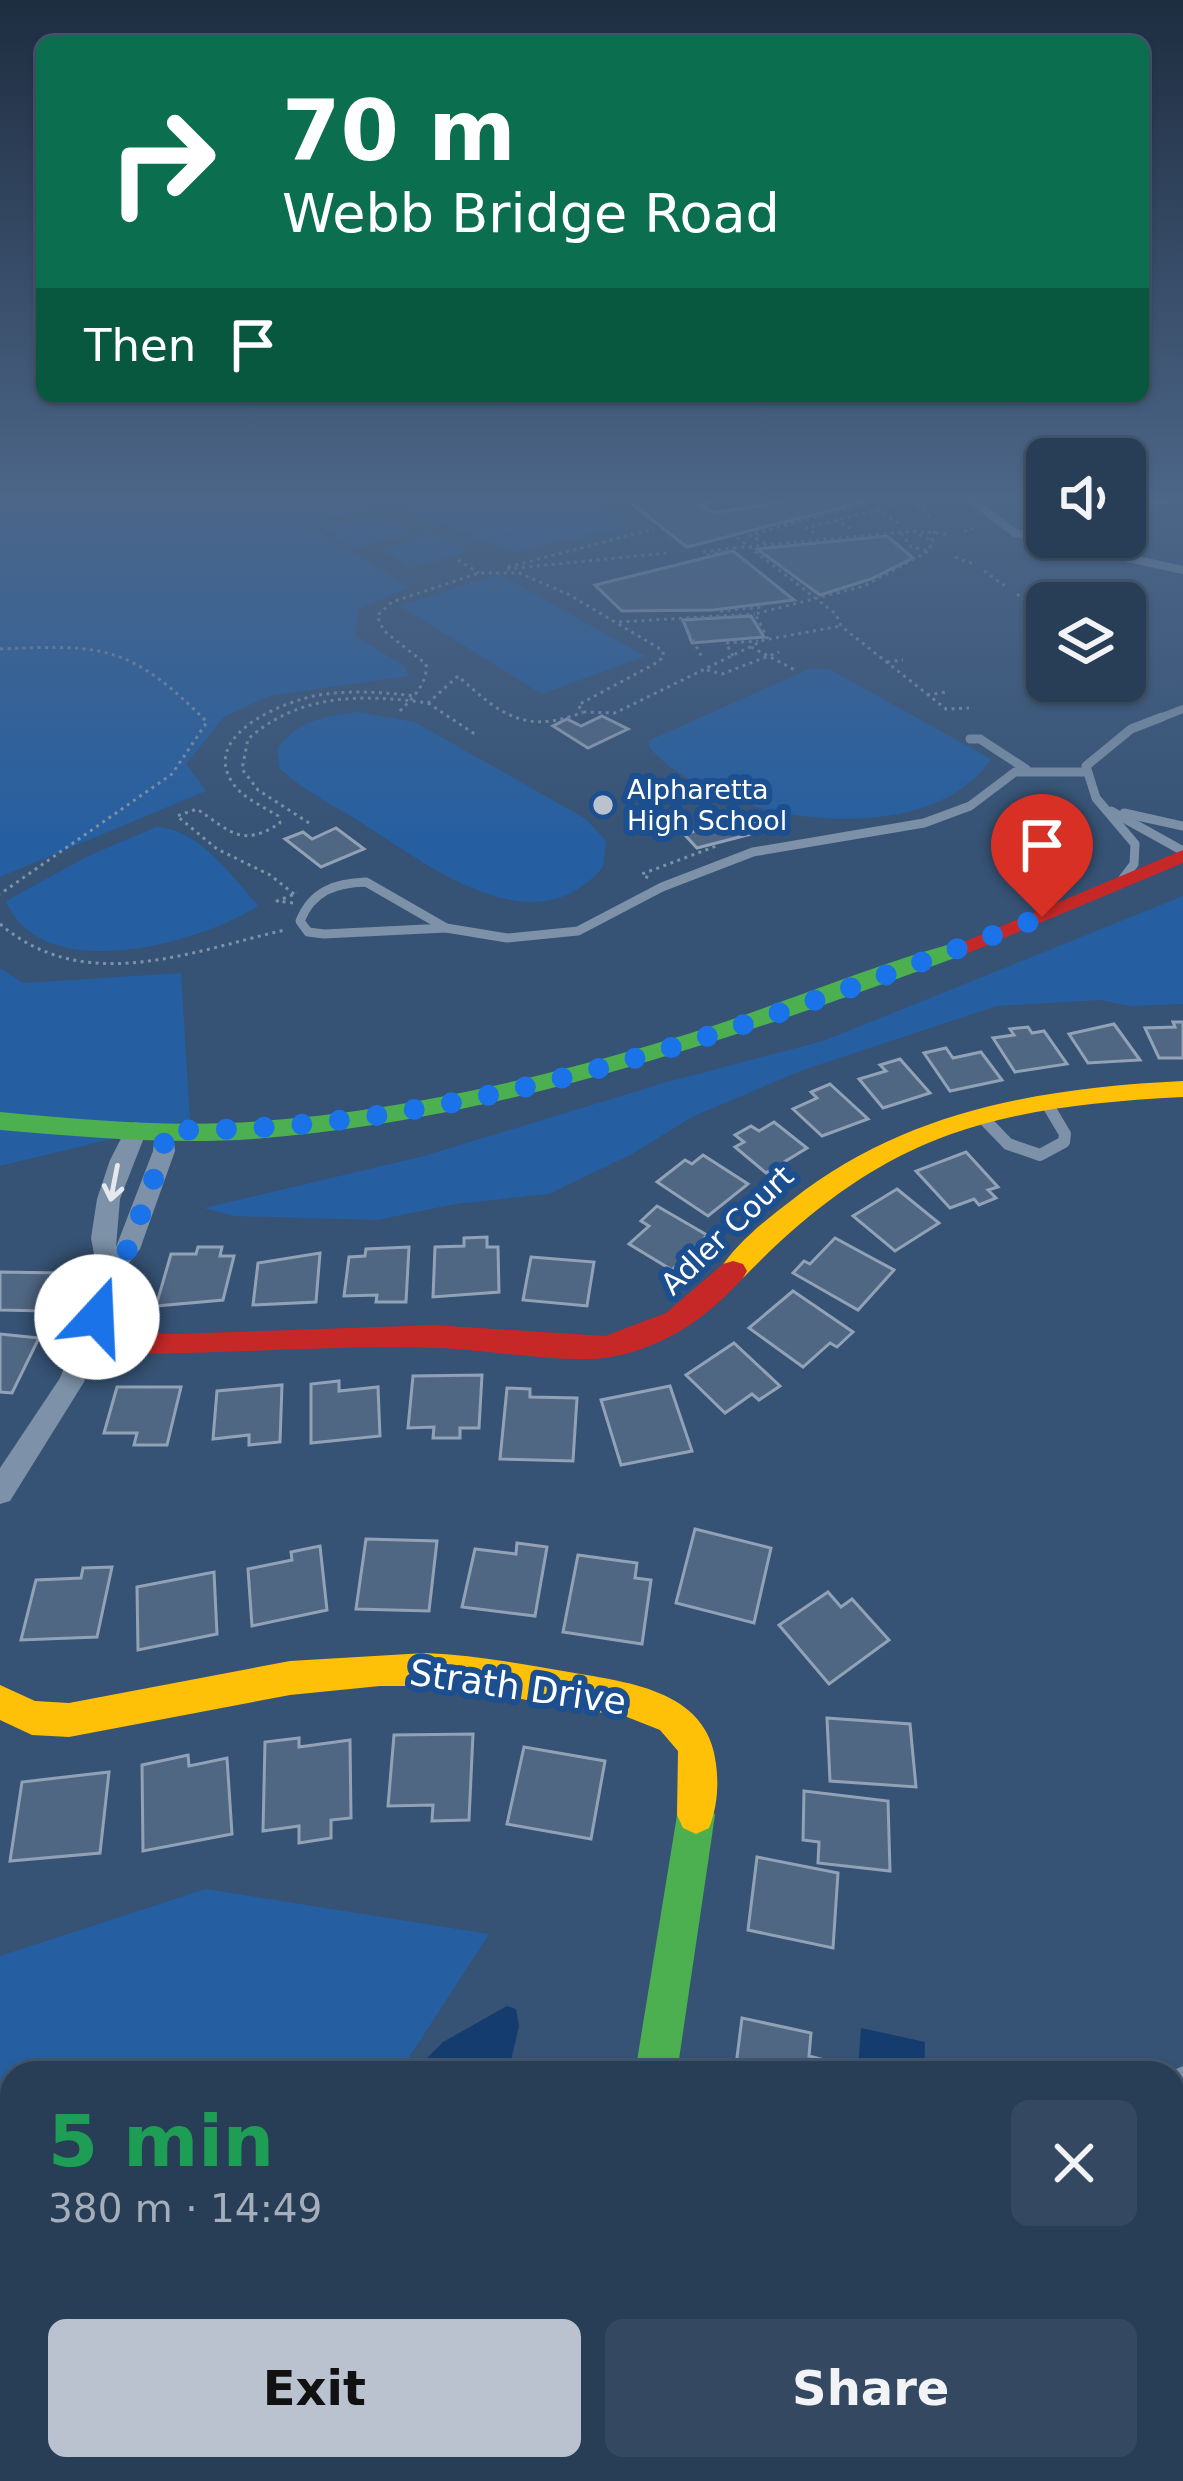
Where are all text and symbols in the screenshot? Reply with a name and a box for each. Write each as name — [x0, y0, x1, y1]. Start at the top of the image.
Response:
text: 70 m — [282, 82, 516, 180]
icon: right — [84, 84, 240, 240]
text: Webb Bridge Road — [282, 182, 780, 245]
icon: arrive — [220, 312, 286, 378]
text: Then — [84, 319, 196, 372]
map controls — [1026, 438, 1146, 702]
button: sound — [1026, 438, 1146, 558]
button: layers — [1026, 582, 1146, 702]
place label: Alpharetta High School — [627, 774, 787, 836]
marker: Alpharetta High School — [590, 792, 616, 818]
pin — [991, 794, 1093, 917]
icon: arrive — [1009, 812, 1075, 878]
street label: Adler Court — [654, 1158, 801, 1302]
one-way arrow — [102, 1163, 124, 1202]
position arrow — [34, 1254, 160, 1380]
street label: Strath Drive — [407, 1652, 629, 1722]
text: 5 min — [48, 2099, 274, 2183]
button: close — [1011, 2100, 1137, 2226]
text: 380 m · 14:49 — [48, 2186, 322, 2231]
button: Exit — [48, 2319, 581, 2457]
button: Share — [605, 2319, 1137, 2457]

